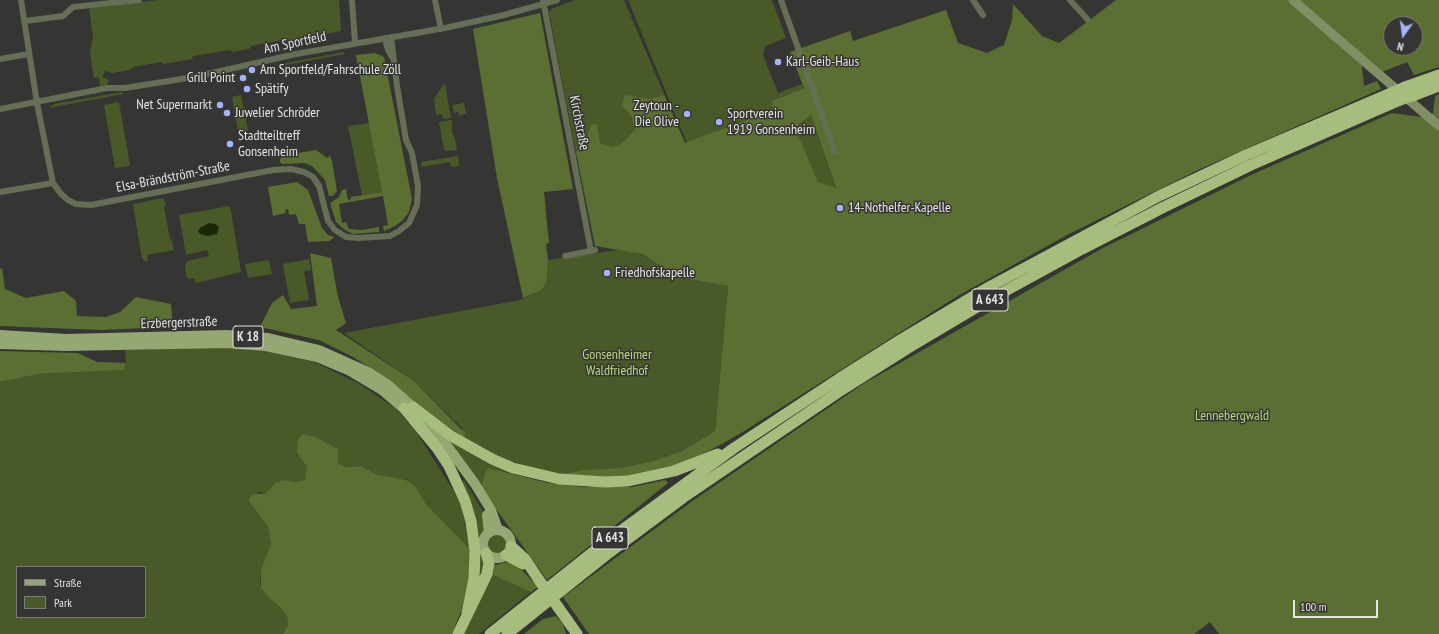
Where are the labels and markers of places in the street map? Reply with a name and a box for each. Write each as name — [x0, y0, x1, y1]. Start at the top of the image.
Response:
place label: Karl-Geib-Haus — [786, 54, 859, 70]
marker: Karl-Geib-Haus — [773, 57, 783, 67]
place label: Am Sportfeld/Fahrschule Zöll — [260, 62, 401, 78]
marker: Am Sportfeld/Fahrschule Zöll — [247, 65, 257, 75]
place label: Grill Point — [187, 70, 235, 86]
marker: Grill Point — [238, 73, 248, 83]
place label: Spätify — [255, 81, 288, 97]
marker: Spätify — [242, 84, 252, 94]
place label: Net Supermarkt — [136, 97, 212, 113]
place label: Zeytoun - Die Olive — [634, 98, 679, 130]
marker: Net Supermarkt — [215, 100, 225, 110]
place label: Juwelier Schröder — [235, 105, 320, 121]
place label: Sportverein 1919 Gonsenheim — [727, 106, 815, 138]
marker: Juwelier Schröder — [222, 108, 232, 118]
marker: Zeytoun - Die Olive — [682, 109, 692, 119]
marker: Sportverein 1919 Gonsenheim — [714, 117, 724, 127]
place label: Stadtteiltreff Gonsenheim — [238, 128, 300, 160]
marker: Stadtteiltreff Gonsenheim — [225, 139, 235, 149]
place label: 14-Nothelfer-Kapelle — [848, 200, 951, 216]
marker: 14-Nothelfer-Kapelle — [835, 203, 845, 213]
place label: Friedhofskapelle — [615, 265, 695, 281]
marker: Friedhofskapelle — [602, 268, 612, 278]

